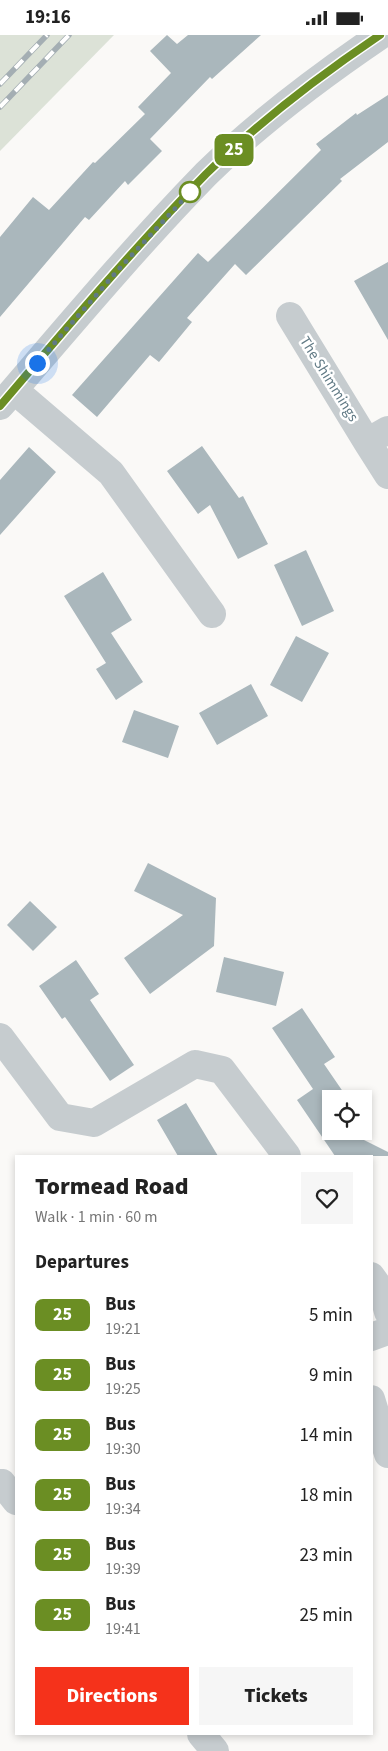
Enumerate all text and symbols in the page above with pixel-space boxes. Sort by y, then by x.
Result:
text: 19:16 [25,4,71,31]
line badge: 25 [212,134,256,166]
text: 25 [224,137,244,162]
unlabelled marker [179,181,201,203]
street label: The Shimmings [294,332,364,426]
your location [25,351,50,376]
map controls [322,1090,372,1140]
button: locate [322,1090,372,1140]
text: Tormead Road [35,1169,189,1204]
button: heart [301,1172,353,1224]
text: Walk · 1 min · 60 m [35,1206,158,1228]
text: Departures [35,1249,129,1276]
text: Bus [105,1291,136,1318]
text: 25 [53,1302,72,1327]
text: 5 min [309,1302,353,1329]
text: 19:21 [105,1318,141,1340]
text: Bus [105,1351,136,1378]
text: 25 [53,1362,72,1387]
text: 9 min [309,1362,353,1389]
text: 19:25 [105,1378,141,1400]
text: Bus [105,1411,136,1438]
text: 25 [53,1422,72,1447]
text: 14 min [299,1422,353,1449]
text: 19:30 [105,1438,141,1460]
text: Bus [105,1471,136,1498]
text: 25 [53,1482,72,1507]
text: 18 min [299,1482,353,1509]
text: 19:34 [105,1498,141,1520]
text: Bus [105,1531,136,1558]
text: 25 [53,1542,72,1567]
text: 23 min [299,1542,353,1569]
text: 19:39 [105,1558,141,1580]
text: Bus [105,1591,136,1618]
text: 25 [53,1602,72,1627]
text: 25 min [299,1602,353,1629]
text: 19:41 [105,1618,141,1640]
button: Directions [35,1667,189,1725]
button: Tickets [199,1667,353,1725]

